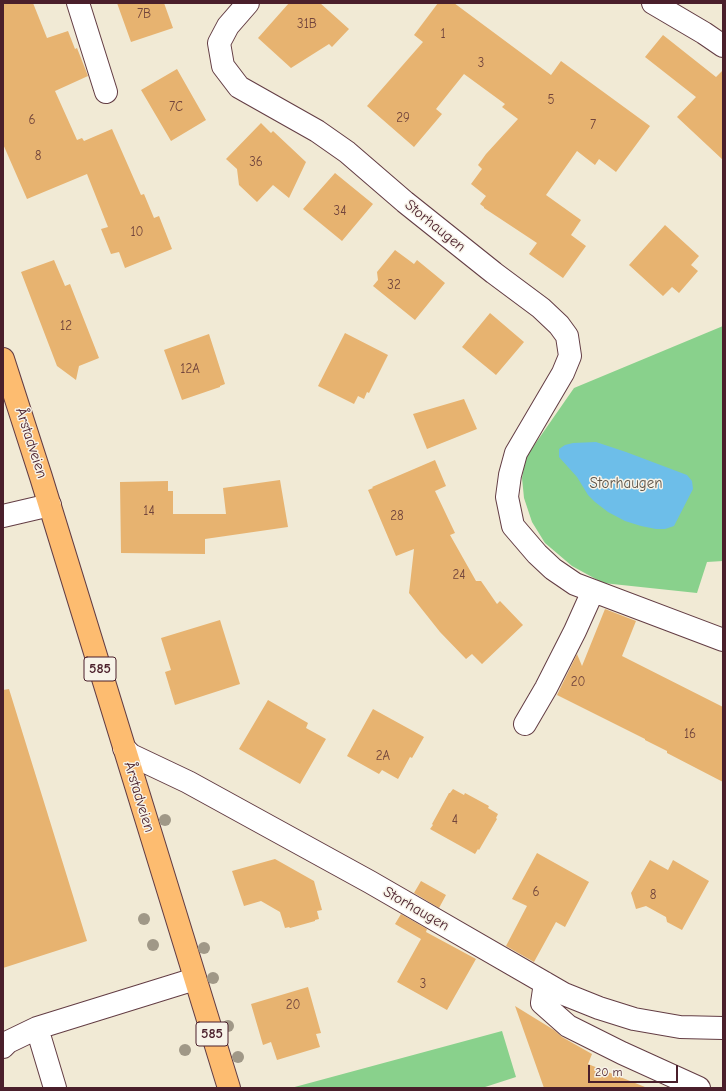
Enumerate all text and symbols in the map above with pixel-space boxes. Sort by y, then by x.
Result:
house number: 7B [137,6,151,22]
house number: 31B [297,16,317,32]
house number: 1 [440,26,446,42]
house number: 3 [478,55,484,71]
house number: 5 [547,92,555,108]
house number: 7C [169,99,183,115]
house number: 29 [396,110,410,126]
house number: 6 [28,112,36,128]
house number: 7 [590,117,596,133]
house number: 8 [35,148,41,164]
house number: 36 [249,154,263,170]
street label: Storhaugen [401,196,469,256]
house number: 34 [334,203,346,219]
house number: 10 [130,224,144,240]
house number: 32 [387,277,401,293]
house number: 12 [60,318,72,334]
house number: 12A [180,361,200,377]
street label: Årstadveien [11,405,51,481]
park label: Storhaugen [589,475,663,493]
house number: 14 [143,503,155,519]
house number: 28 [390,508,404,524]
house number: 24 [452,567,466,583]
road number: 585 [84,657,116,681]
house number: 20 [571,674,585,690]
house number: 16 [684,726,696,742]
house number: 2A [376,748,390,764]
street label: Årstadveien [120,759,158,835]
house number: 4 [452,812,458,828]
street label: Storhaugen [380,883,452,935]
house number: 6 [532,884,540,900]
house number: 8 [650,887,656,903]
house number: 3 [420,976,426,992]
house number: 20 [286,997,300,1013]
road number: 585 [196,1022,228,1046]
scale bar [590,1057,680,1083]
text: 20 m [595,1065,623,1079]

